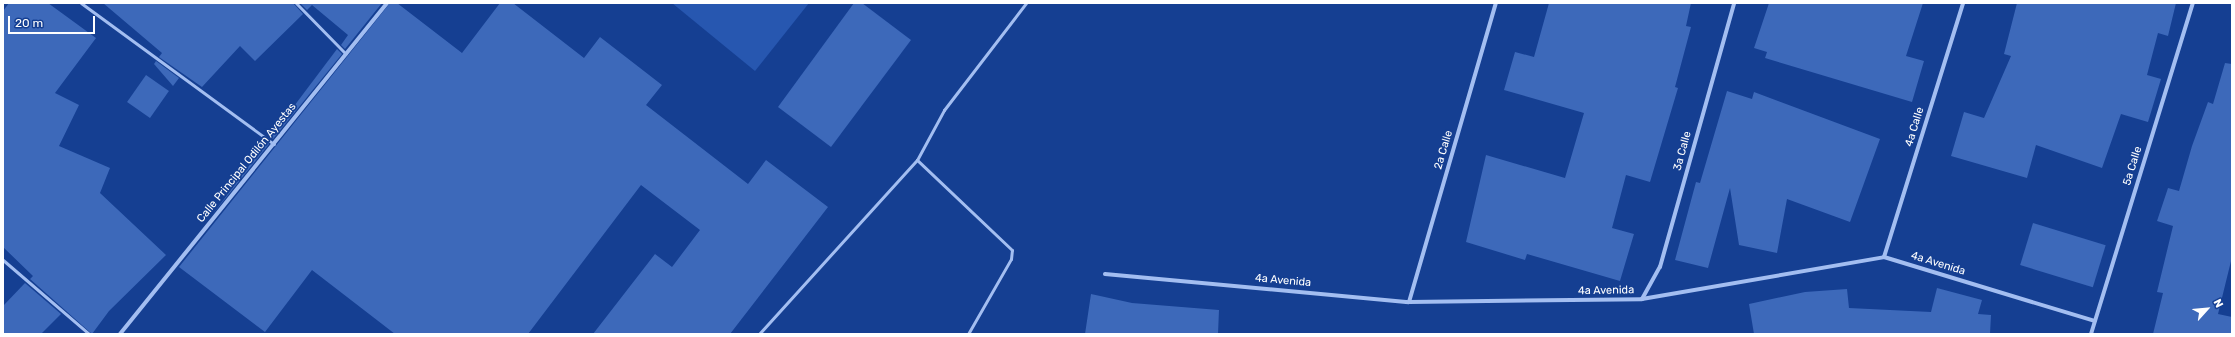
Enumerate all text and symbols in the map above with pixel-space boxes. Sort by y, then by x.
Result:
scale bar [10,8,97,34]
text: 20 m [15,16,43,30]
street label: Calle Principal Odilón Ayestas [195,100,299,226]
street label: 4a Calle [1903,106,1927,148]
street label: 2a Calle [1432,129,1456,171]
street label: 3a Calle [1671,130,1695,172]
street label: 5a Calle [2121,145,2145,187]
street label: 4a Avenida [1909,249,1967,279]
street label: 4a Avenida [1254,272,1312,290]
street label: 4a Avenida [1578,284,1634,298]
north arrow [2187,289,2227,329]
text: N [2211,297,2226,310]

